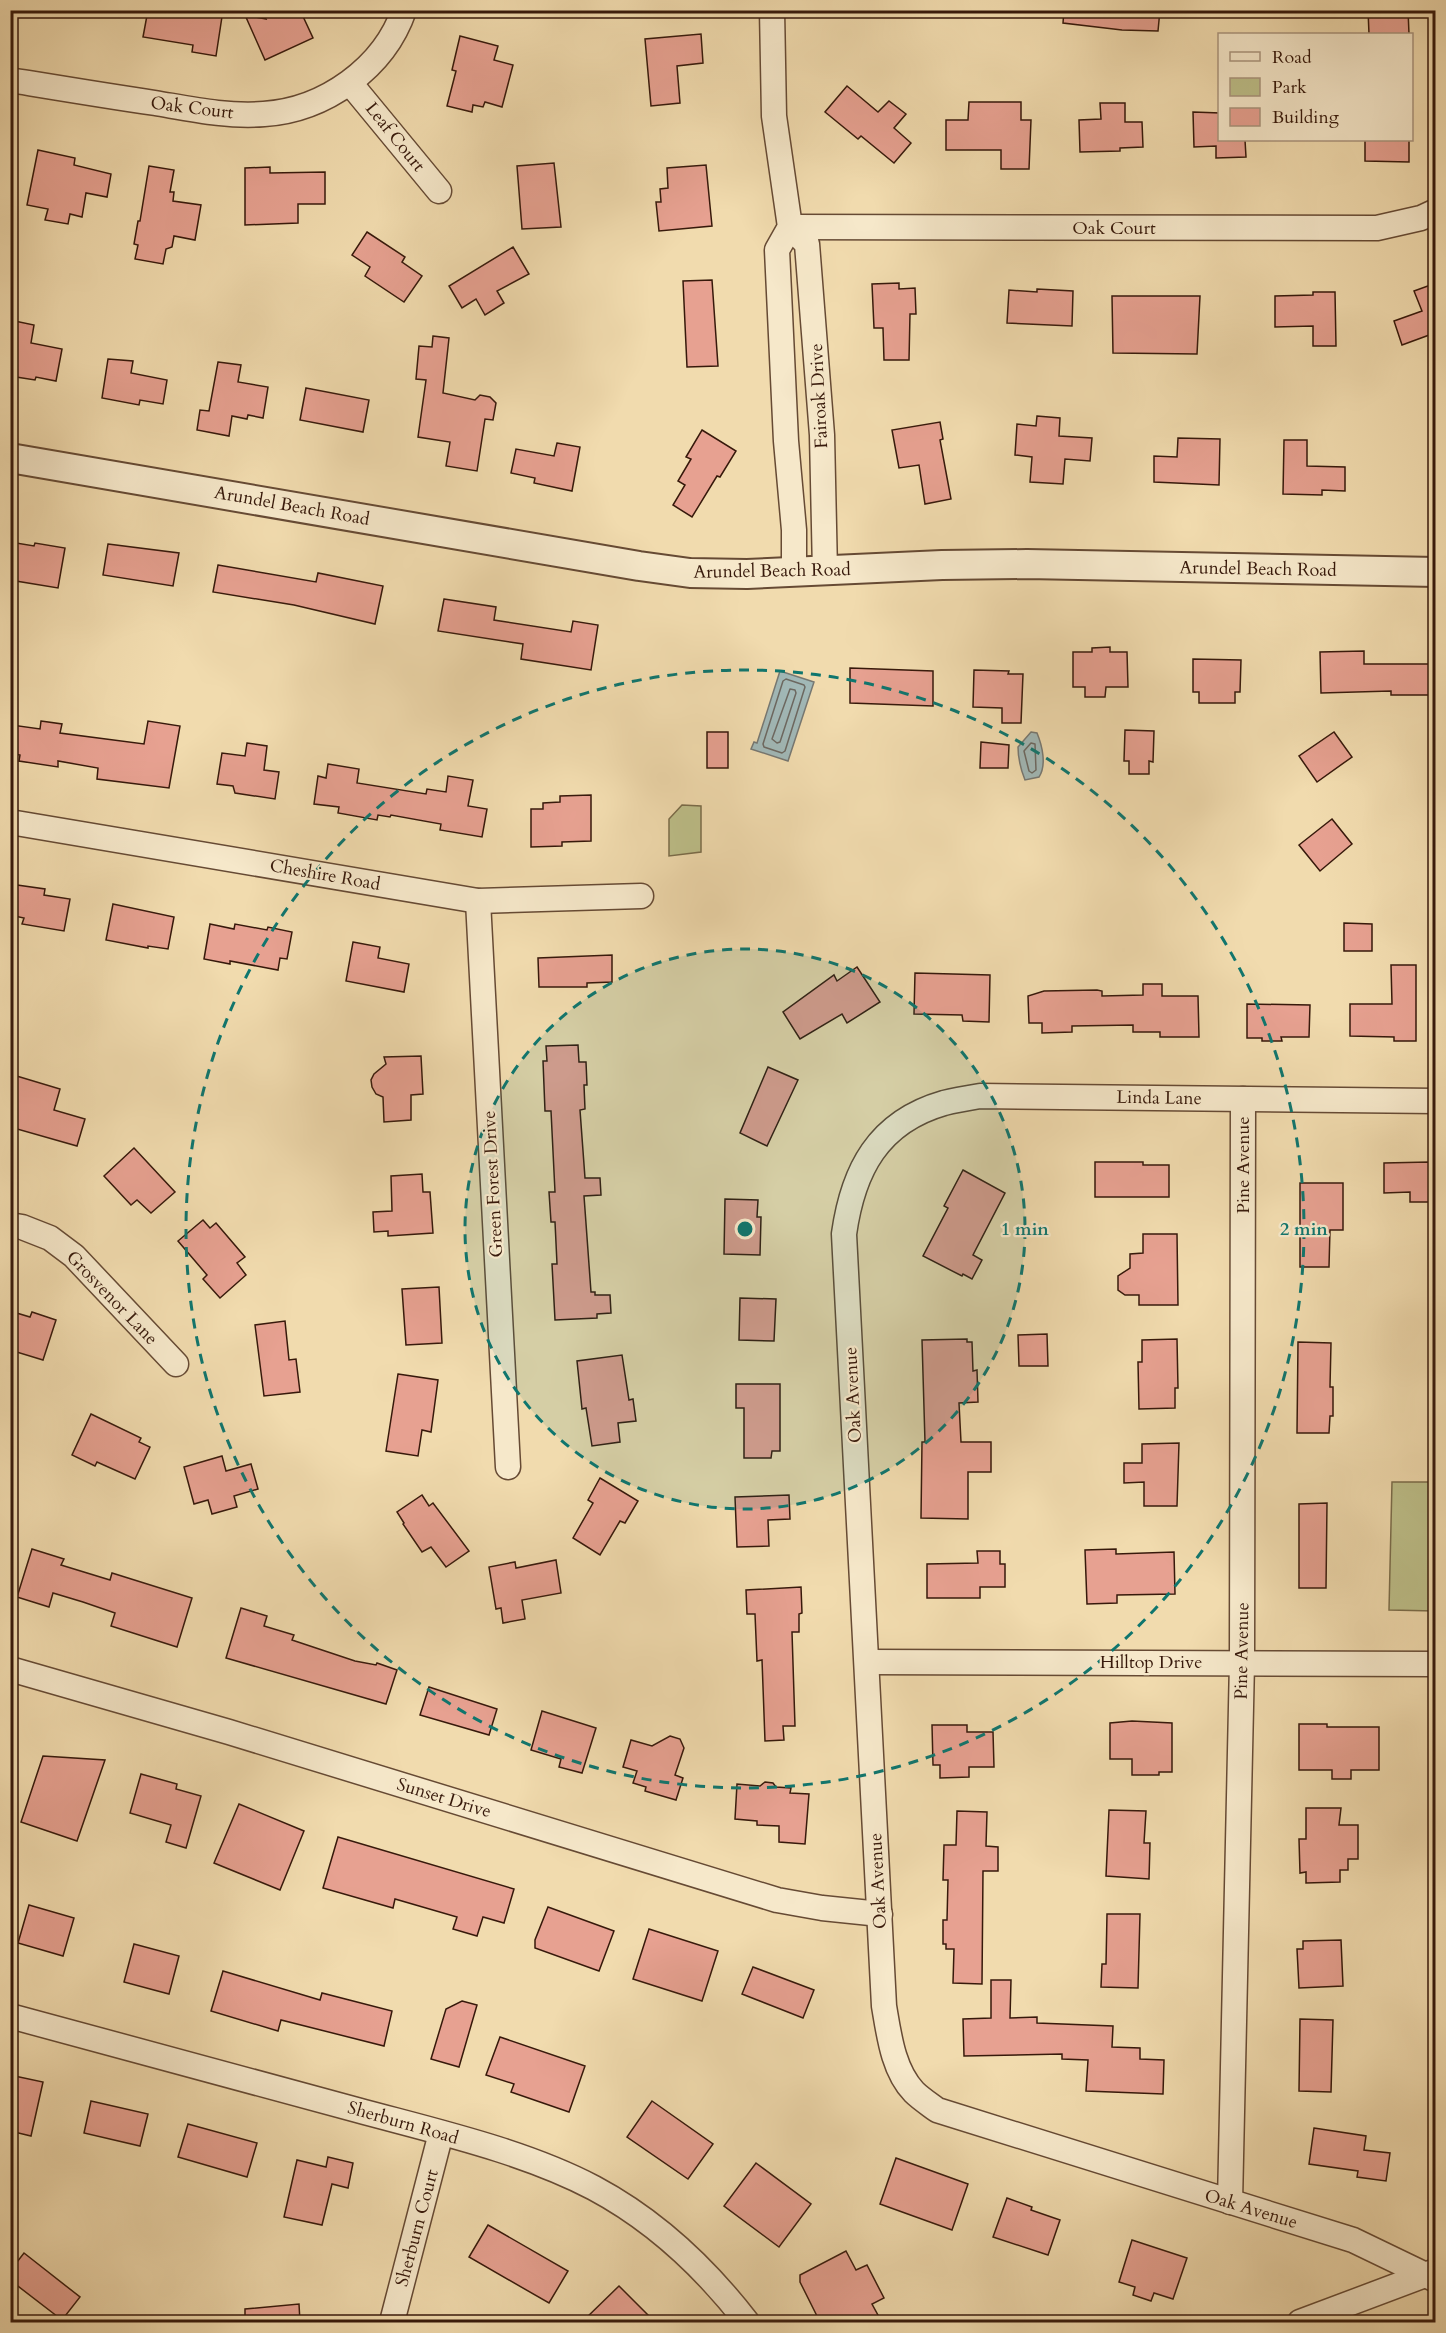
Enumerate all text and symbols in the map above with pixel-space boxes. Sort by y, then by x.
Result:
legend [1218,33,1413,141]
text: Road [1272,45,1312,70]
text: Park [1272,75,1307,100]
street label: Oak Court [149,91,235,126]
street label: Leaf Court [359,97,431,177]
text: Building [1272,105,1340,130]
street label: Oak Court [1072,216,1156,241]
street label: Fairoak Drive [804,343,834,449]
street label: Arundel Beach Road [212,480,372,532]
street label: Arundel Beach Road [1179,555,1337,583]
street label: Arundel Beach Road [693,557,851,585]
street label: Cheshire Road [268,853,383,897]
street label: Linda Lane [1116,1085,1202,1111]
street label: Green Forest Drive [477,1110,509,1258]
street label: Pine Avenue [1231,1116,1256,1214]
text: 1 min [1001,1217,1049,1242]
text: 2 min [1280,1217,1328,1242]
centre of rings [735,1219,755,1239]
street label: Grosvenor Lane [61,1245,163,1351]
street label: Oak Avenue [838,1346,868,1444]
street label: Pine Avenue [1229,1602,1255,1700]
street label: Hilltop Drive [1100,1650,1202,1675]
street label: Sunset Drive [394,1772,494,1824]
street label: Oak Avenue [863,1832,893,1930]
street label: Sherburn Road [345,2095,462,2151]
street label: Sherburn Court [389,2166,445,2289]
street label: Oak Avenue [1201,2183,1301,2235]

